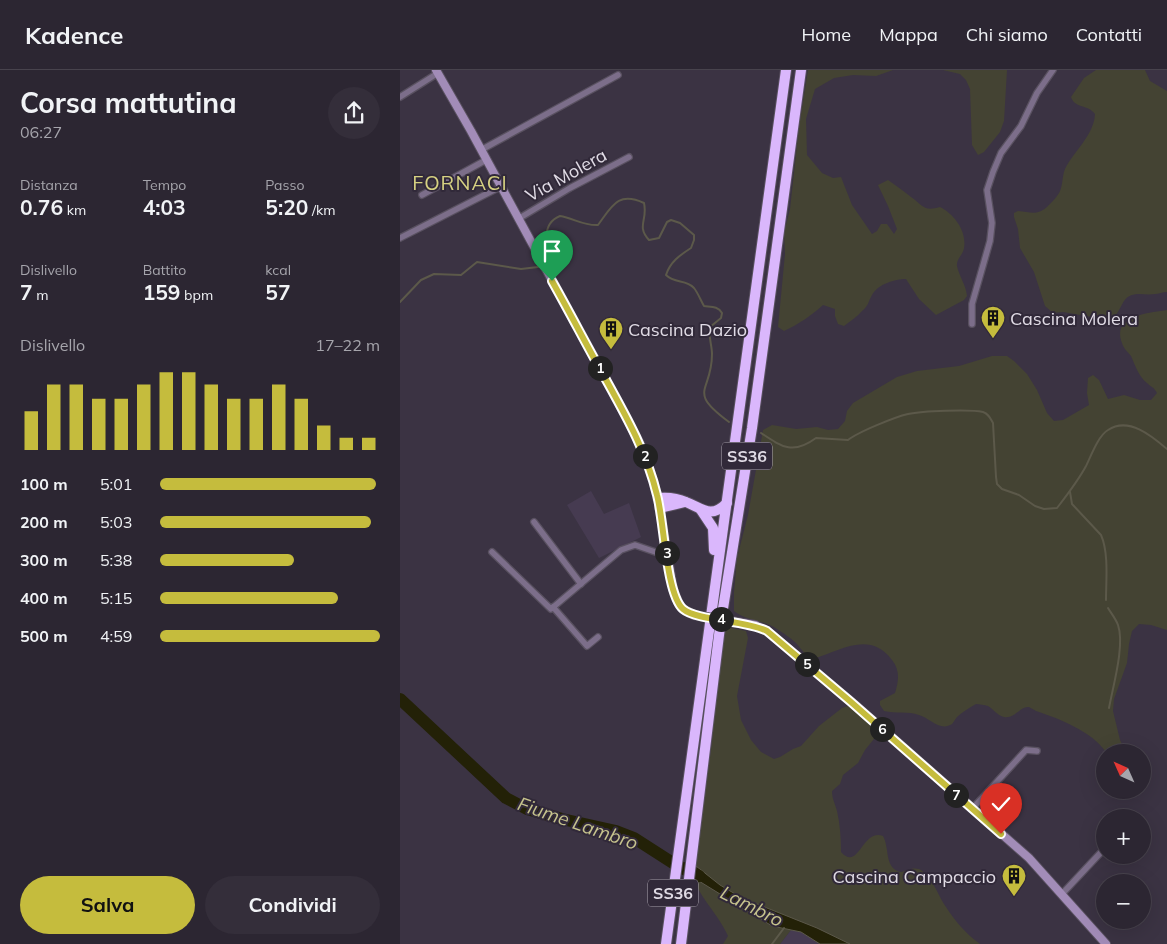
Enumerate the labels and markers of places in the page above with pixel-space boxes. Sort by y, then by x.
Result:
pin [531,230,573,281]
building icon: Cascina Molera [980,305,1006,339]
place label: Cascina Molera [1010,307,1138,330]
building icon: Cascina Dazio [598,316,624,350]
place label: Cascina Dazio [628,318,747,341]
pin: 1 [588,356,612,380]
pin: 2 [632,444,658,468]
pin: 3 [654,540,680,566]
pin: 4 [708,606,734,632]
pin: 5 [794,652,820,676]
pin: 6 [870,716,894,742]
pin: 7 [944,782,968,808]
pin [980,783,1022,834]
building icon: Cascina Campaccio [1001,863,1027,897]
place label: Cascina Campaccio [833,865,996,888]

